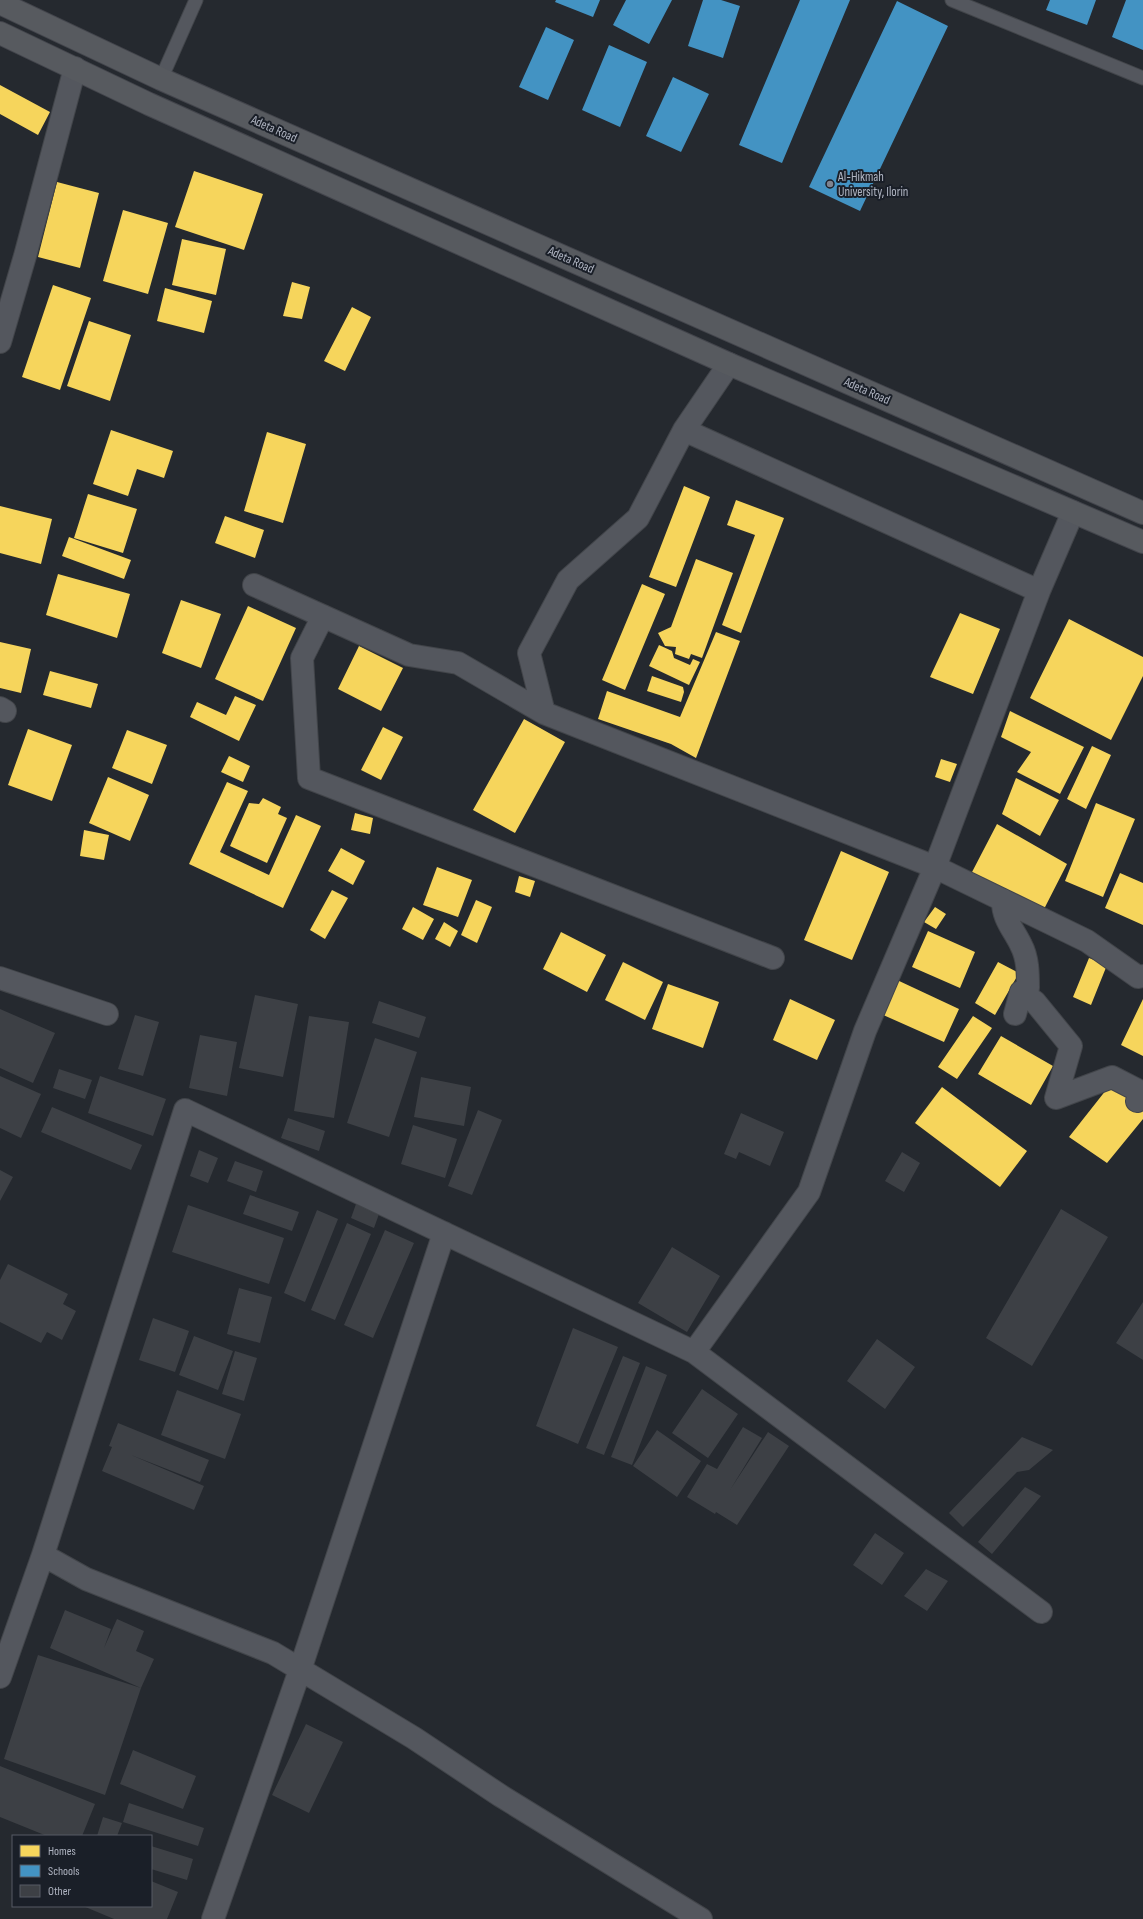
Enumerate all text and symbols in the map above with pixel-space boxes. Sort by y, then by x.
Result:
street label: Adeta Road [248,111,299,146]
place label: Al-Hikmah University, Ilorin [837,169,908,200]
marker: Al-Hikmah University, Ilorin [825,179,835,189]
street label: Adeta Road [545,242,596,277]
street label: Adeta Road [841,373,892,408]
legend [12,1835,152,1907]
text: Homes [48,1844,76,1859]
text: Schools [48,1864,80,1879]
text: Other [48,1884,72,1899]

